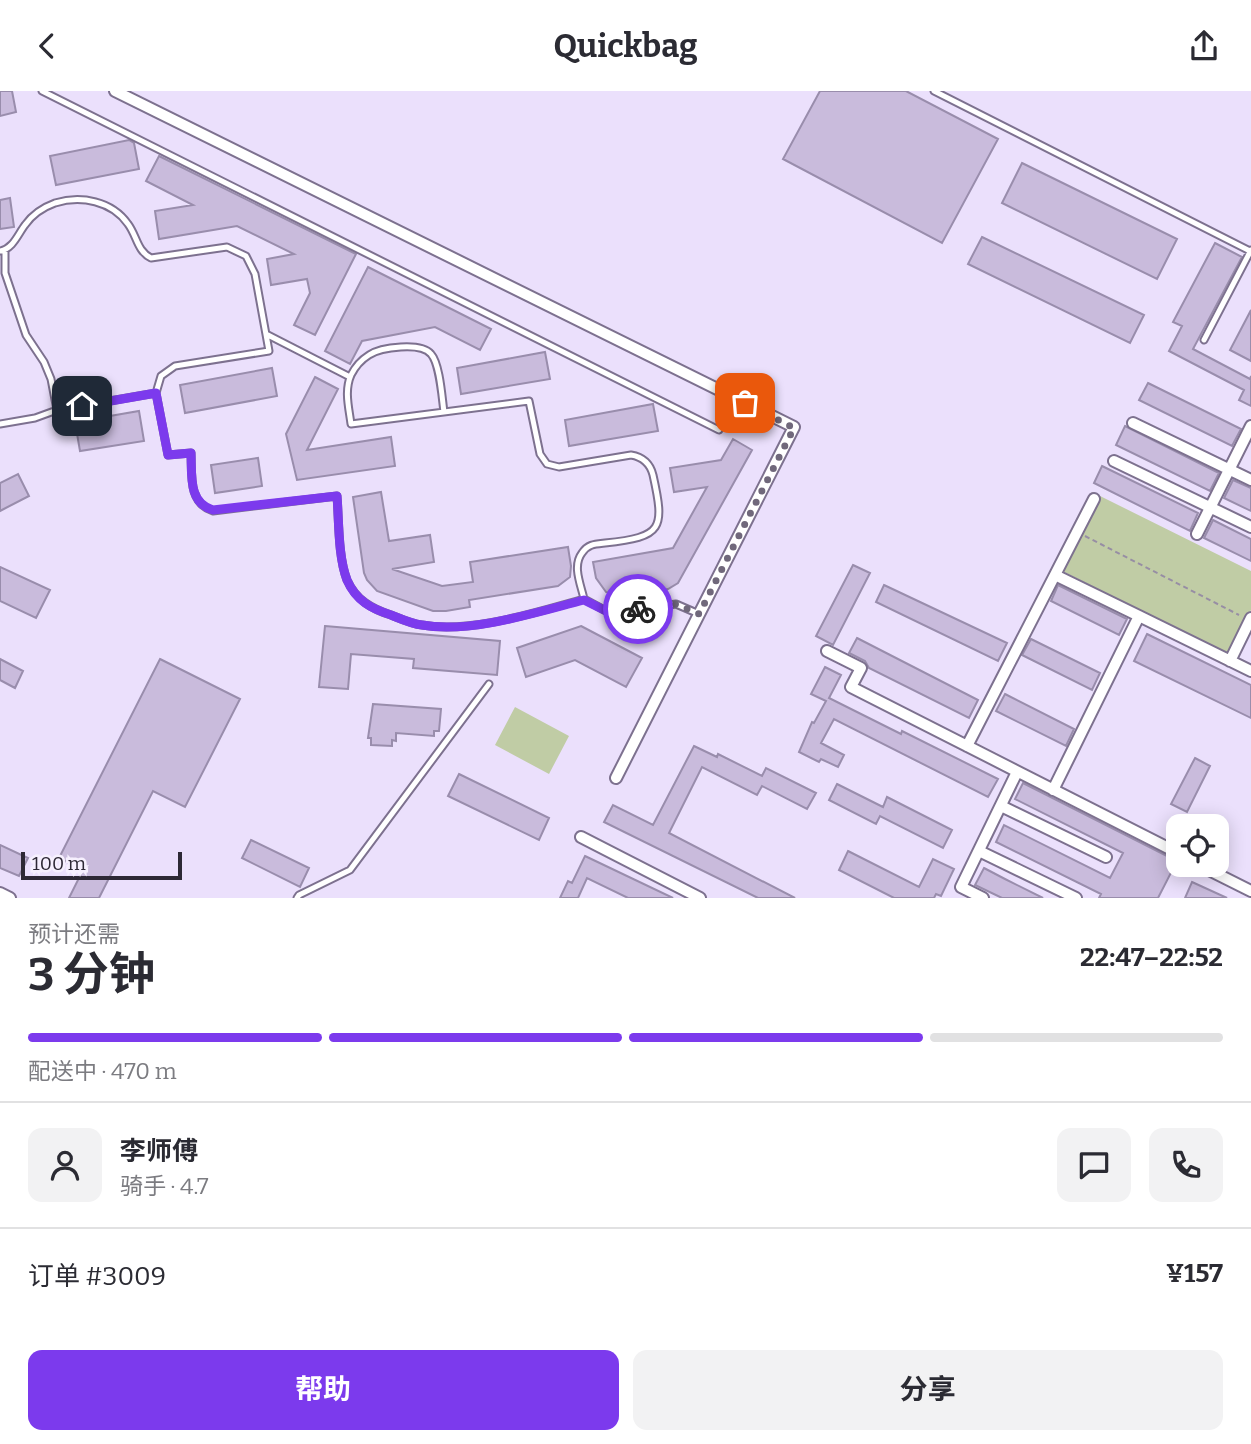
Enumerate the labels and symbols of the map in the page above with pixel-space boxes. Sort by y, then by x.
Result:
pin [715,373,775,433]
pin [52,376,112,436]
courier [603,574,673,644]
scale bar [21,849,182,881]

